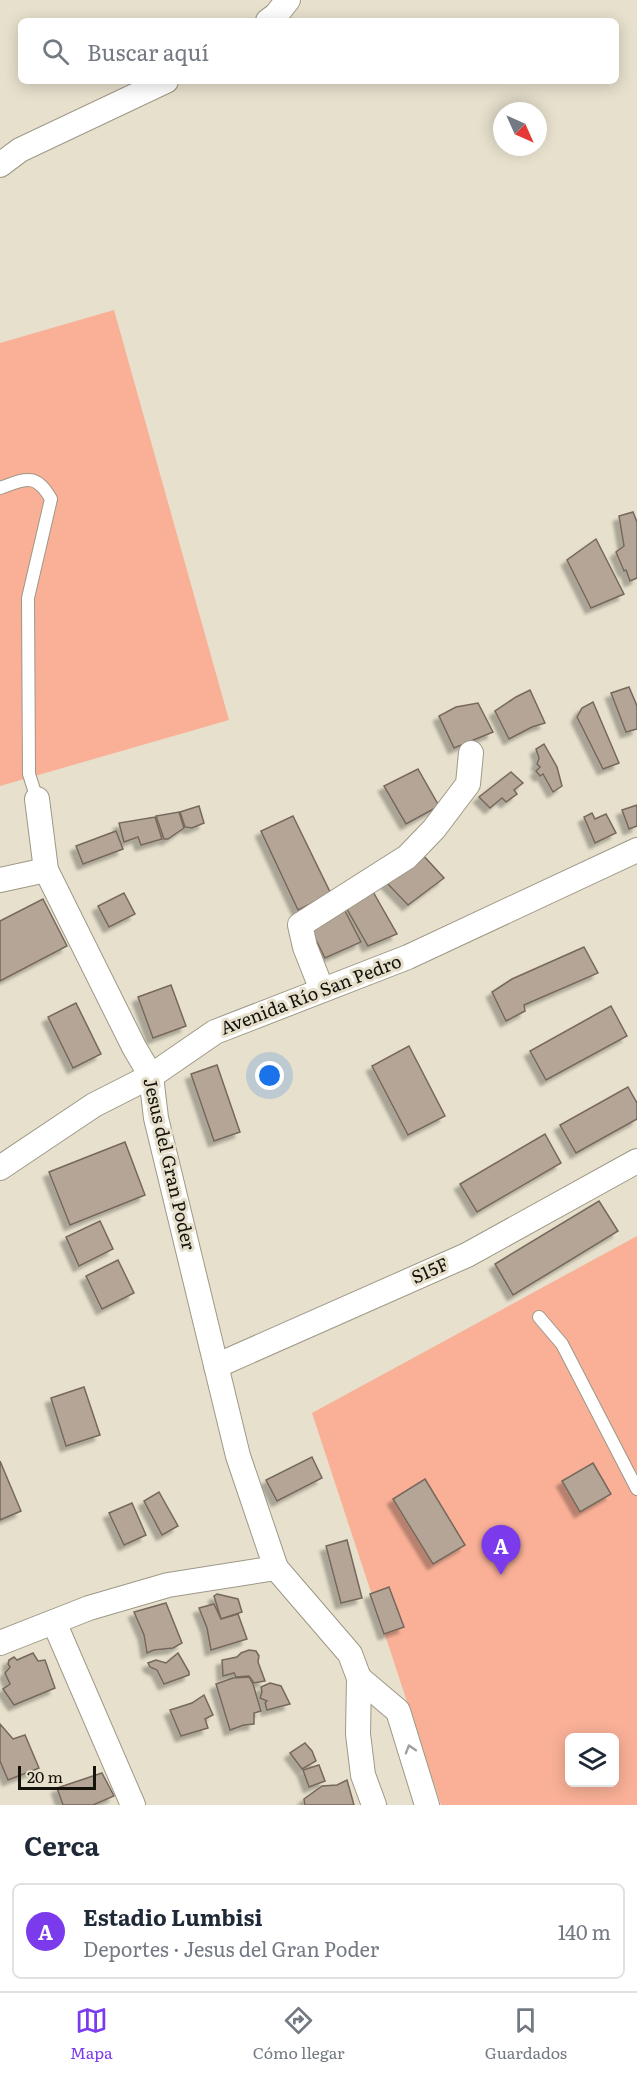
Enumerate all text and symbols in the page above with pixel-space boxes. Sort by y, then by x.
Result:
search box [18,18,619,84]
icon: search [39,35,72,68]
text: Buscar aquí [87,35,209,68]
north arrow [493,102,547,156]
street label: Avenida Río San Pedro [216,947,405,1041]
your location [255,1061,284,1090]
street label: Jesus del Gran Poder [138,1075,204,1253]
street label: S15F [406,1250,452,1290]
pin: A [482,1526,520,1575]
map controls [565,1733,619,1787]
button: layers [565,1733,619,1787]
one-way arrow [405,1744,417,1755]
scale bar [18,1763,96,1790]
text: 20 m [27,1764,63,1788]
text: Cerca [24,1825,100,1864]
text: Estadio Lumbisi [83,1900,263,1933]
text: A [38,1916,53,1946]
text: 140 m [558,1916,611,1946]
text: Deportes · Jesus del Gran Poder [83,1933,379,1963]
tab: Mapa [70,2004,113,2064]
tab: Cómo llegar [253,2004,345,2064]
tab: Guardados [485,2004,567,2064]

